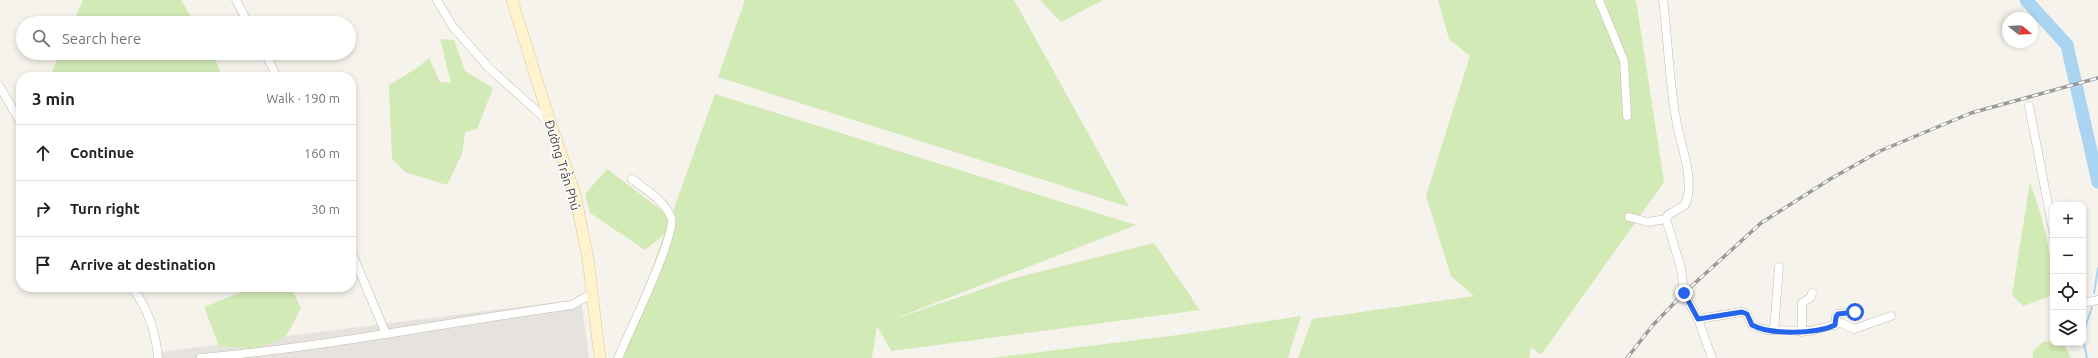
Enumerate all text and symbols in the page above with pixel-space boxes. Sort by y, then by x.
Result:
north arrow [2002,12,2038,48]
search box [16,16,356,60]
icon: search [30,27,52,49]
text: Search here [62,30,141,47]
text: 3 min [32,89,75,108]
text: Walk · 190 m [266,91,340,105]
street label: Đường Trần Phú [543,117,586,212]
icon: ahead [32,142,54,164]
text: Continue [70,144,134,161]
text: 160 m [304,146,340,160]
icon: right [32,198,54,220]
text: Turn right [70,200,140,217]
text: 30 m [311,202,340,216]
map controls [2050,202,2086,346]
button: + [2050,202,2086,238]
button: − [2050,238,2086,274]
icon: arrive [32,254,54,276]
text: Arrive at destination [70,256,216,273]
button: locate [2050,274,2086,310]
route end [1675,284,1693,302]
route start [1846,303,1864,321]
button: layers [2050,310,2086,346]

